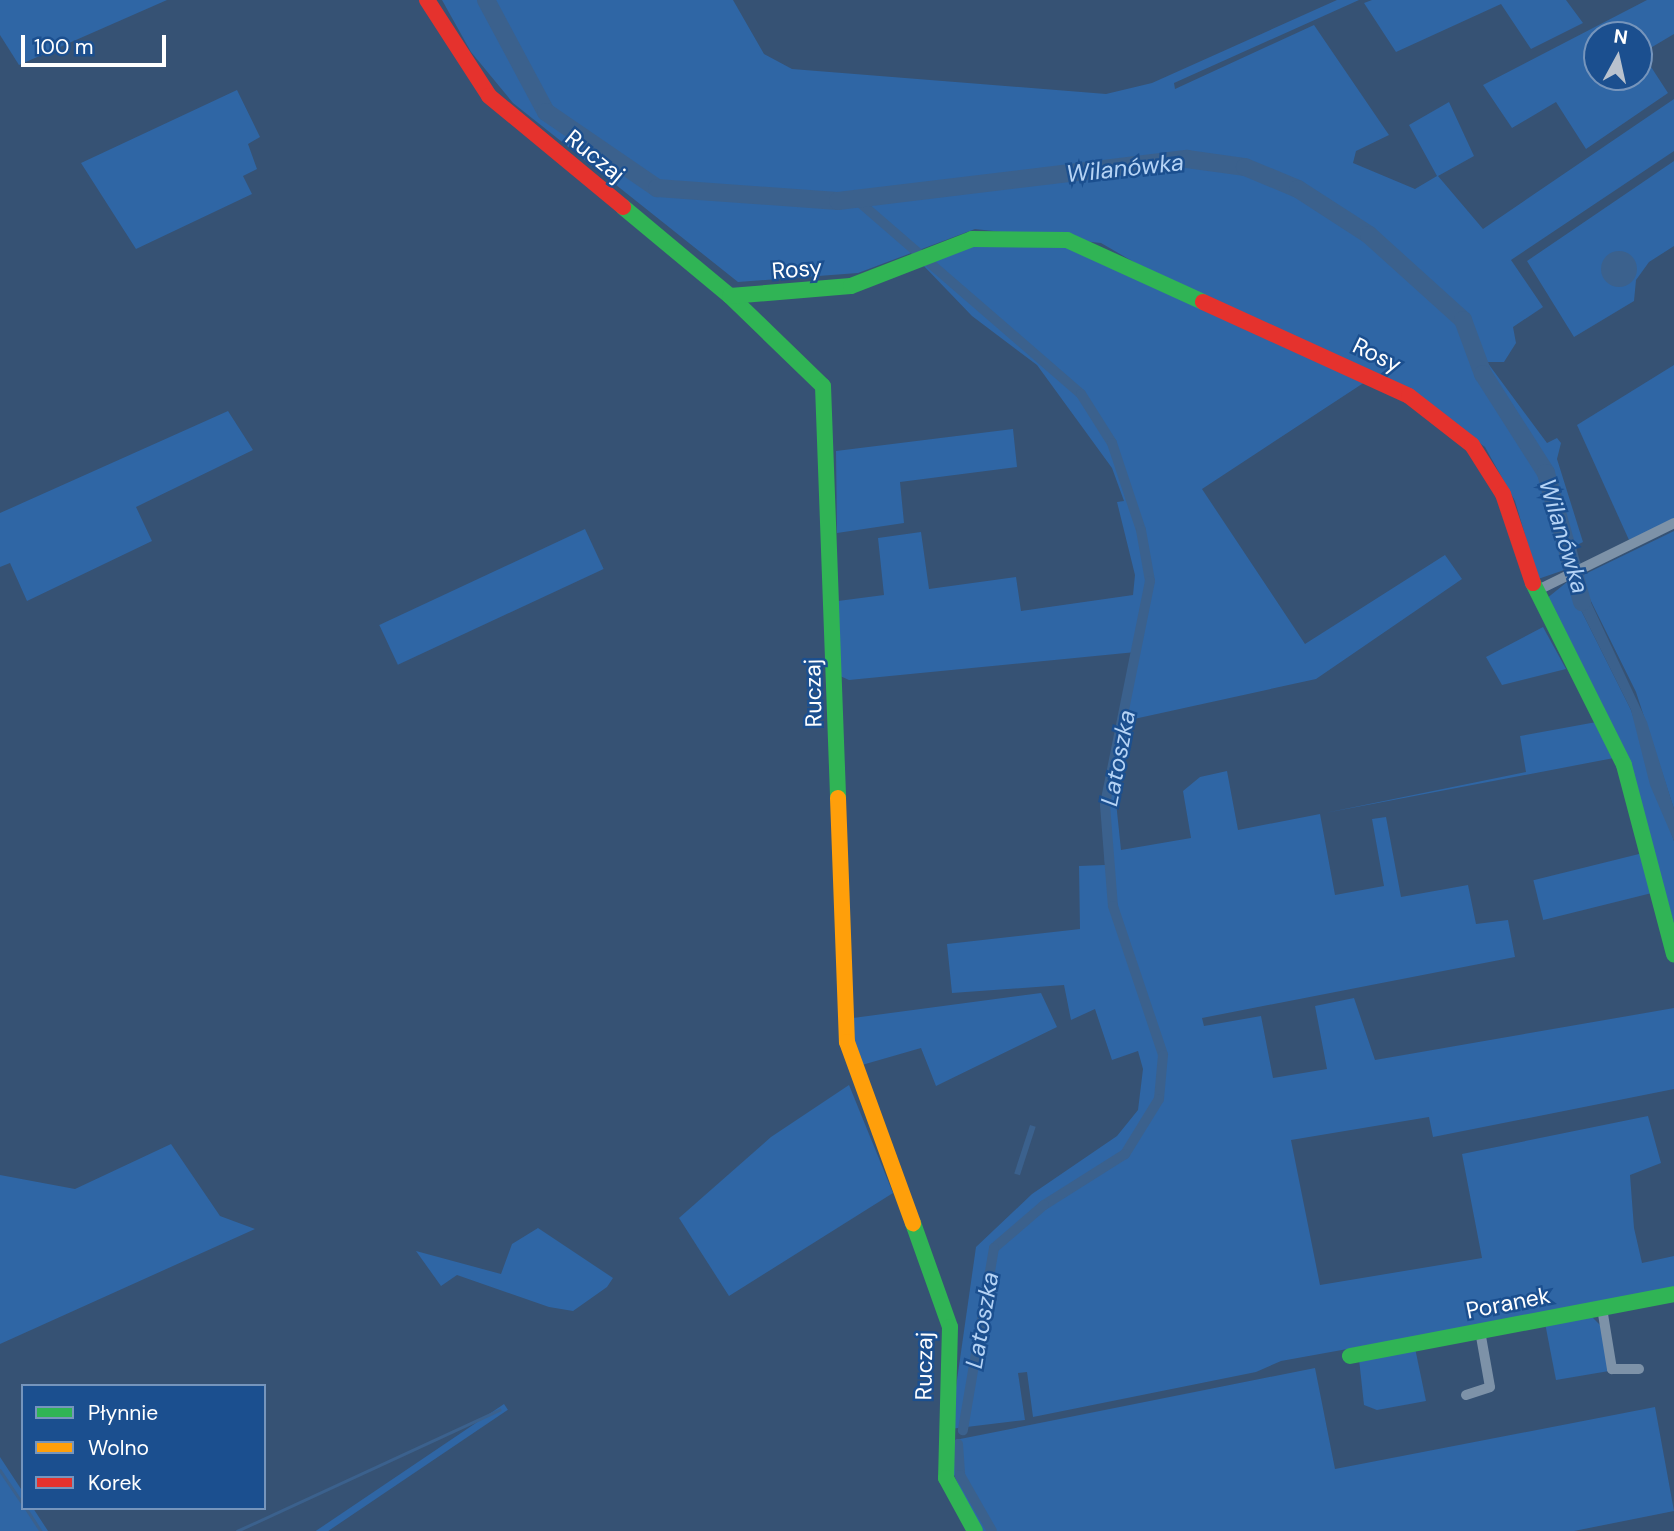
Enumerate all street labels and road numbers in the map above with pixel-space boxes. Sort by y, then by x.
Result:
street label: Ruczaj [560,124,630,188]
street label: Rosy [771,253,823,285]
street label: Rosy [1348,332,1406,378]
street label: Ruczaj [799,658,827,728]
street label: Poranek [1464,1281,1552,1325]
street label: Ruczaj [910,1331,938,1401]

